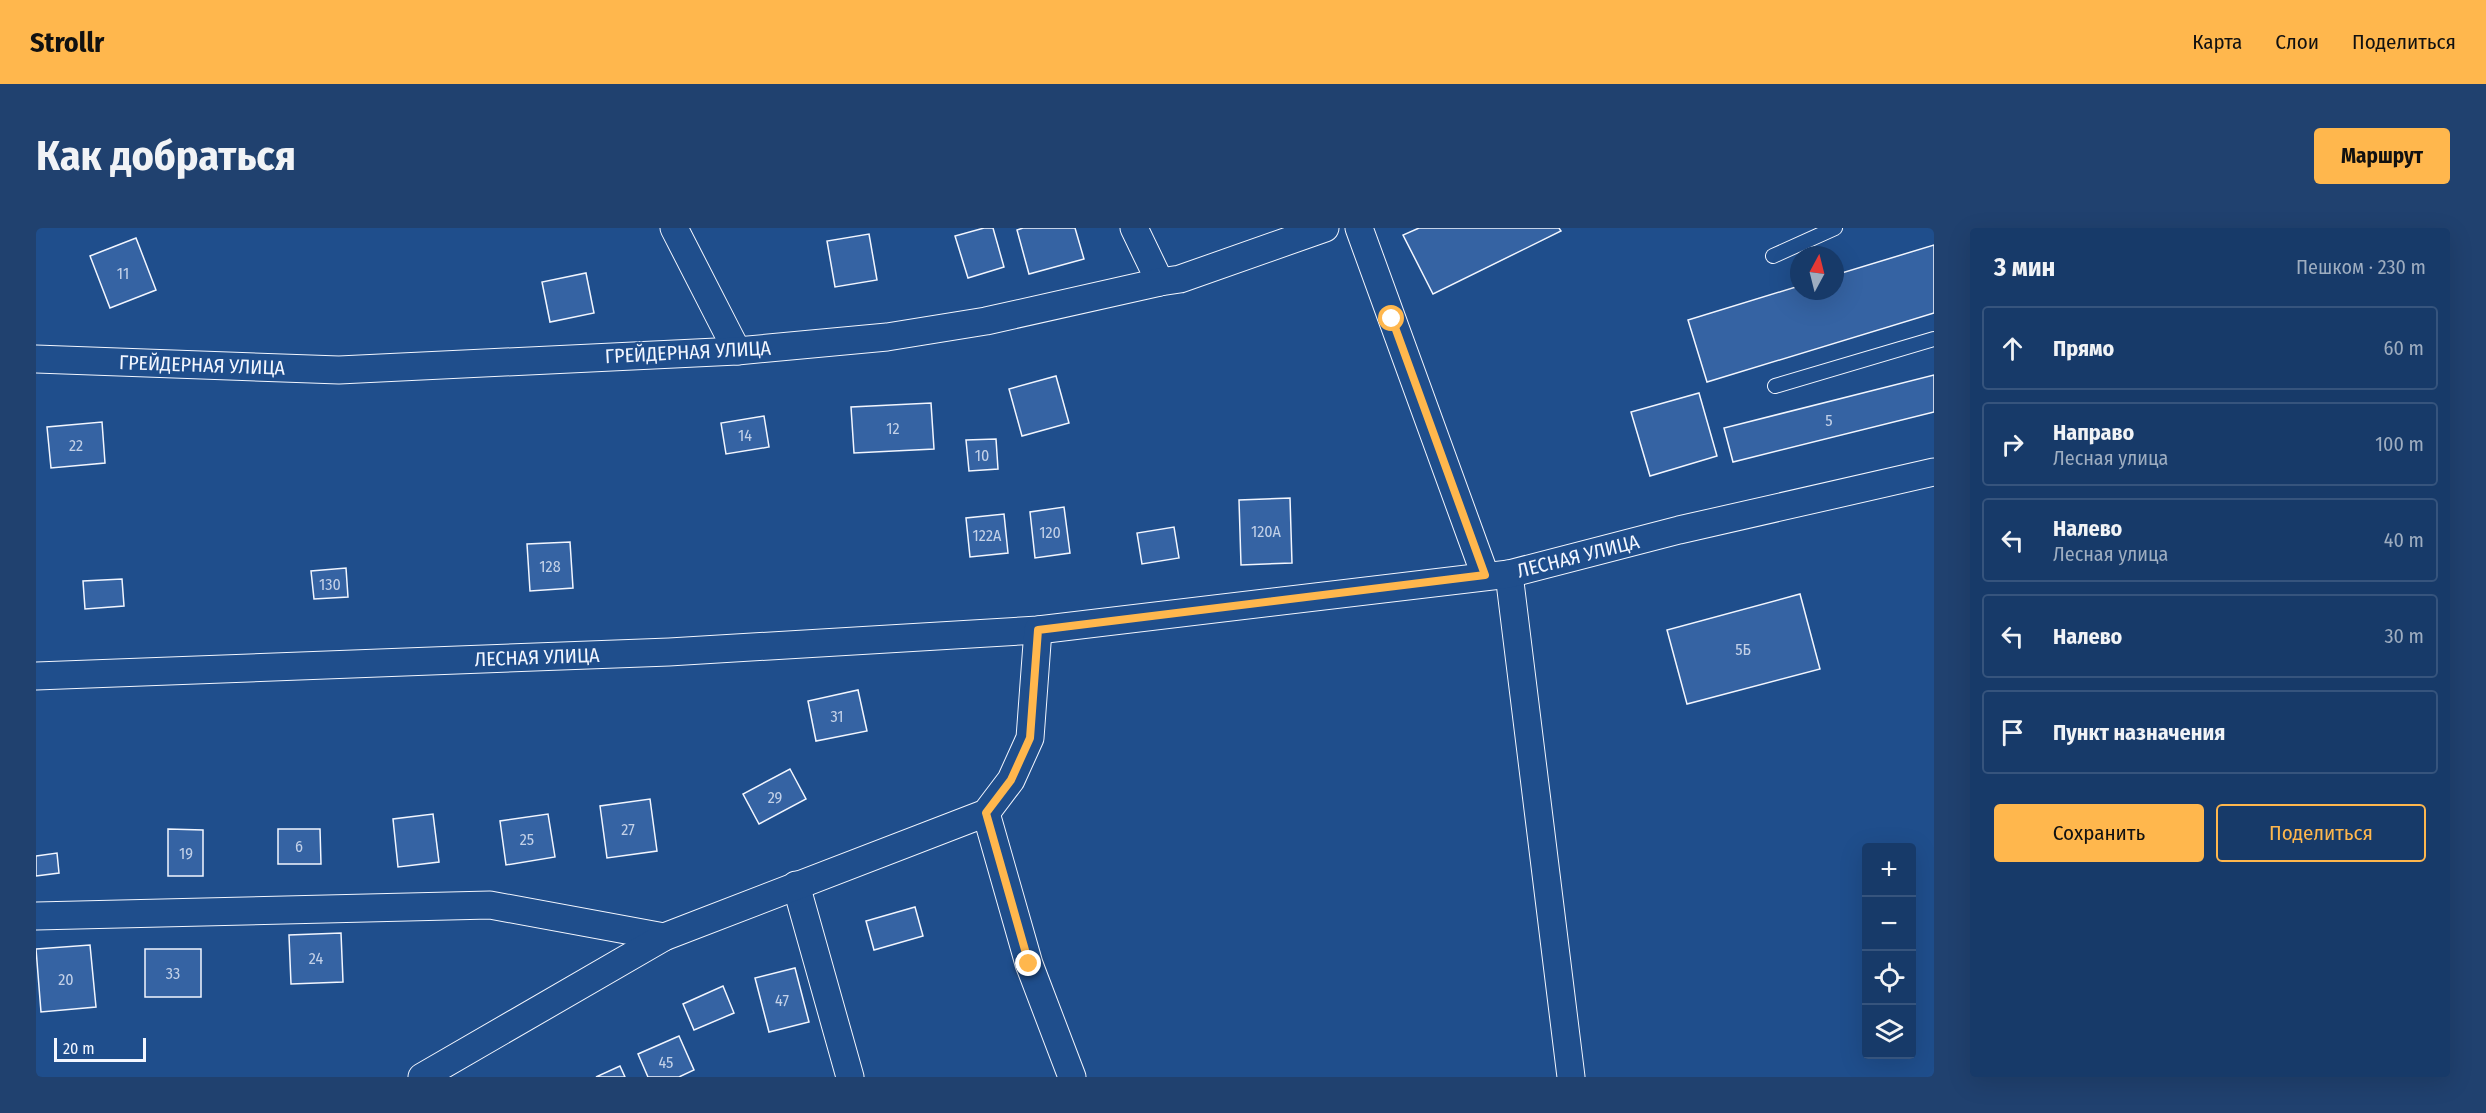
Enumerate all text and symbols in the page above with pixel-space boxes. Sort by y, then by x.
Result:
text: Strollr [30,26,104,59]
text: Карта [2192,29,2242,55]
text: Слои [2275,29,2319,55]
text: Поделиться [2352,29,2456,55]
button: Маршрут [2314,128,2450,184]
text: Как добраться [36,131,296,181]
north arrow [1790,246,1844,300]
text: 3 мин [1994,252,2055,283]
text: Пешком · 230 m [2296,255,2426,279]
house number: 11 [117,264,129,283]
route start [1378,305,1404,331]
icon: ahead [1996,332,2029,365]
text: Прямо [2053,335,2114,362]
street label: ГРЕЙДЕРНАЯ УЛИЦА [604,336,772,368]
text: 60 m [2384,336,2424,360]
street label: ГРЕЙДЕРНАЯ УЛИЦА [119,350,286,380]
house number: 5 [1825,411,1833,430]
house number: 12 [886,419,900,438]
text: Направо [2053,419,2134,446]
house number: 14 [738,426,752,445]
icon: right [1996,428,2029,461]
text: 100 m [2375,432,2424,456]
house number: 22 [69,436,83,455]
house number: 10 [975,446,989,465]
text: Лесная улица [2053,446,2168,470]
text: Налево [2053,515,2122,542]
house number: 120А [1251,522,1282,541]
house number: 120 [1039,523,1061,542]
icon: left [1996,524,2029,557]
house number: 122А [973,526,1002,545]
text: 40 m [2384,528,2424,552]
street label: ЛЕСНАЯ УЛИЦА [1514,529,1642,583]
text: Лесная улица [2053,542,2168,566]
house number: 128 [539,557,561,576]
house number: 130 [319,575,341,594]
icon: left [1996,620,2029,653]
text: Налево [2053,623,2122,650]
text: 30 m [2384,624,2424,648]
house number: 5Б [1735,640,1751,659]
street label: ЛЕСНАЯ УЛИЦА [474,643,600,671]
house number: 31 [830,707,844,726]
icon: arrive [1996,716,2029,749]
text: Пункт назначения [2053,719,2225,746]
house number: 29 [768,788,783,807]
button: Сохранить [1994,804,2204,862]
button: Поделиться [2216,804,2426,862]
house number: 27 [621,820,635,839]
house number: 25 [520,830,534,849]
house number: 6 [295,837,303,856]
map controls [1862,843,1916,1059]
button: + [1862,843,1916,897]
house number: 19 [179,844,193,863]
button: − [1862,897,1916,951]
house number: 24 [309,949,323,968]
route end [1015,950,1041,976]
button: locate [1862,951,1916,1005]
house number: 33 [166,964,180,983]
house number: 20 [58,970,74,989]
house number: 47 [775,991,789,1010]
button: layers [1862,1005,1916,1059]
scale bar [54,1035,146,1062]
text: 20 m [63,1039,94,1058]
house number: 45 [659,1053,673,1072]

